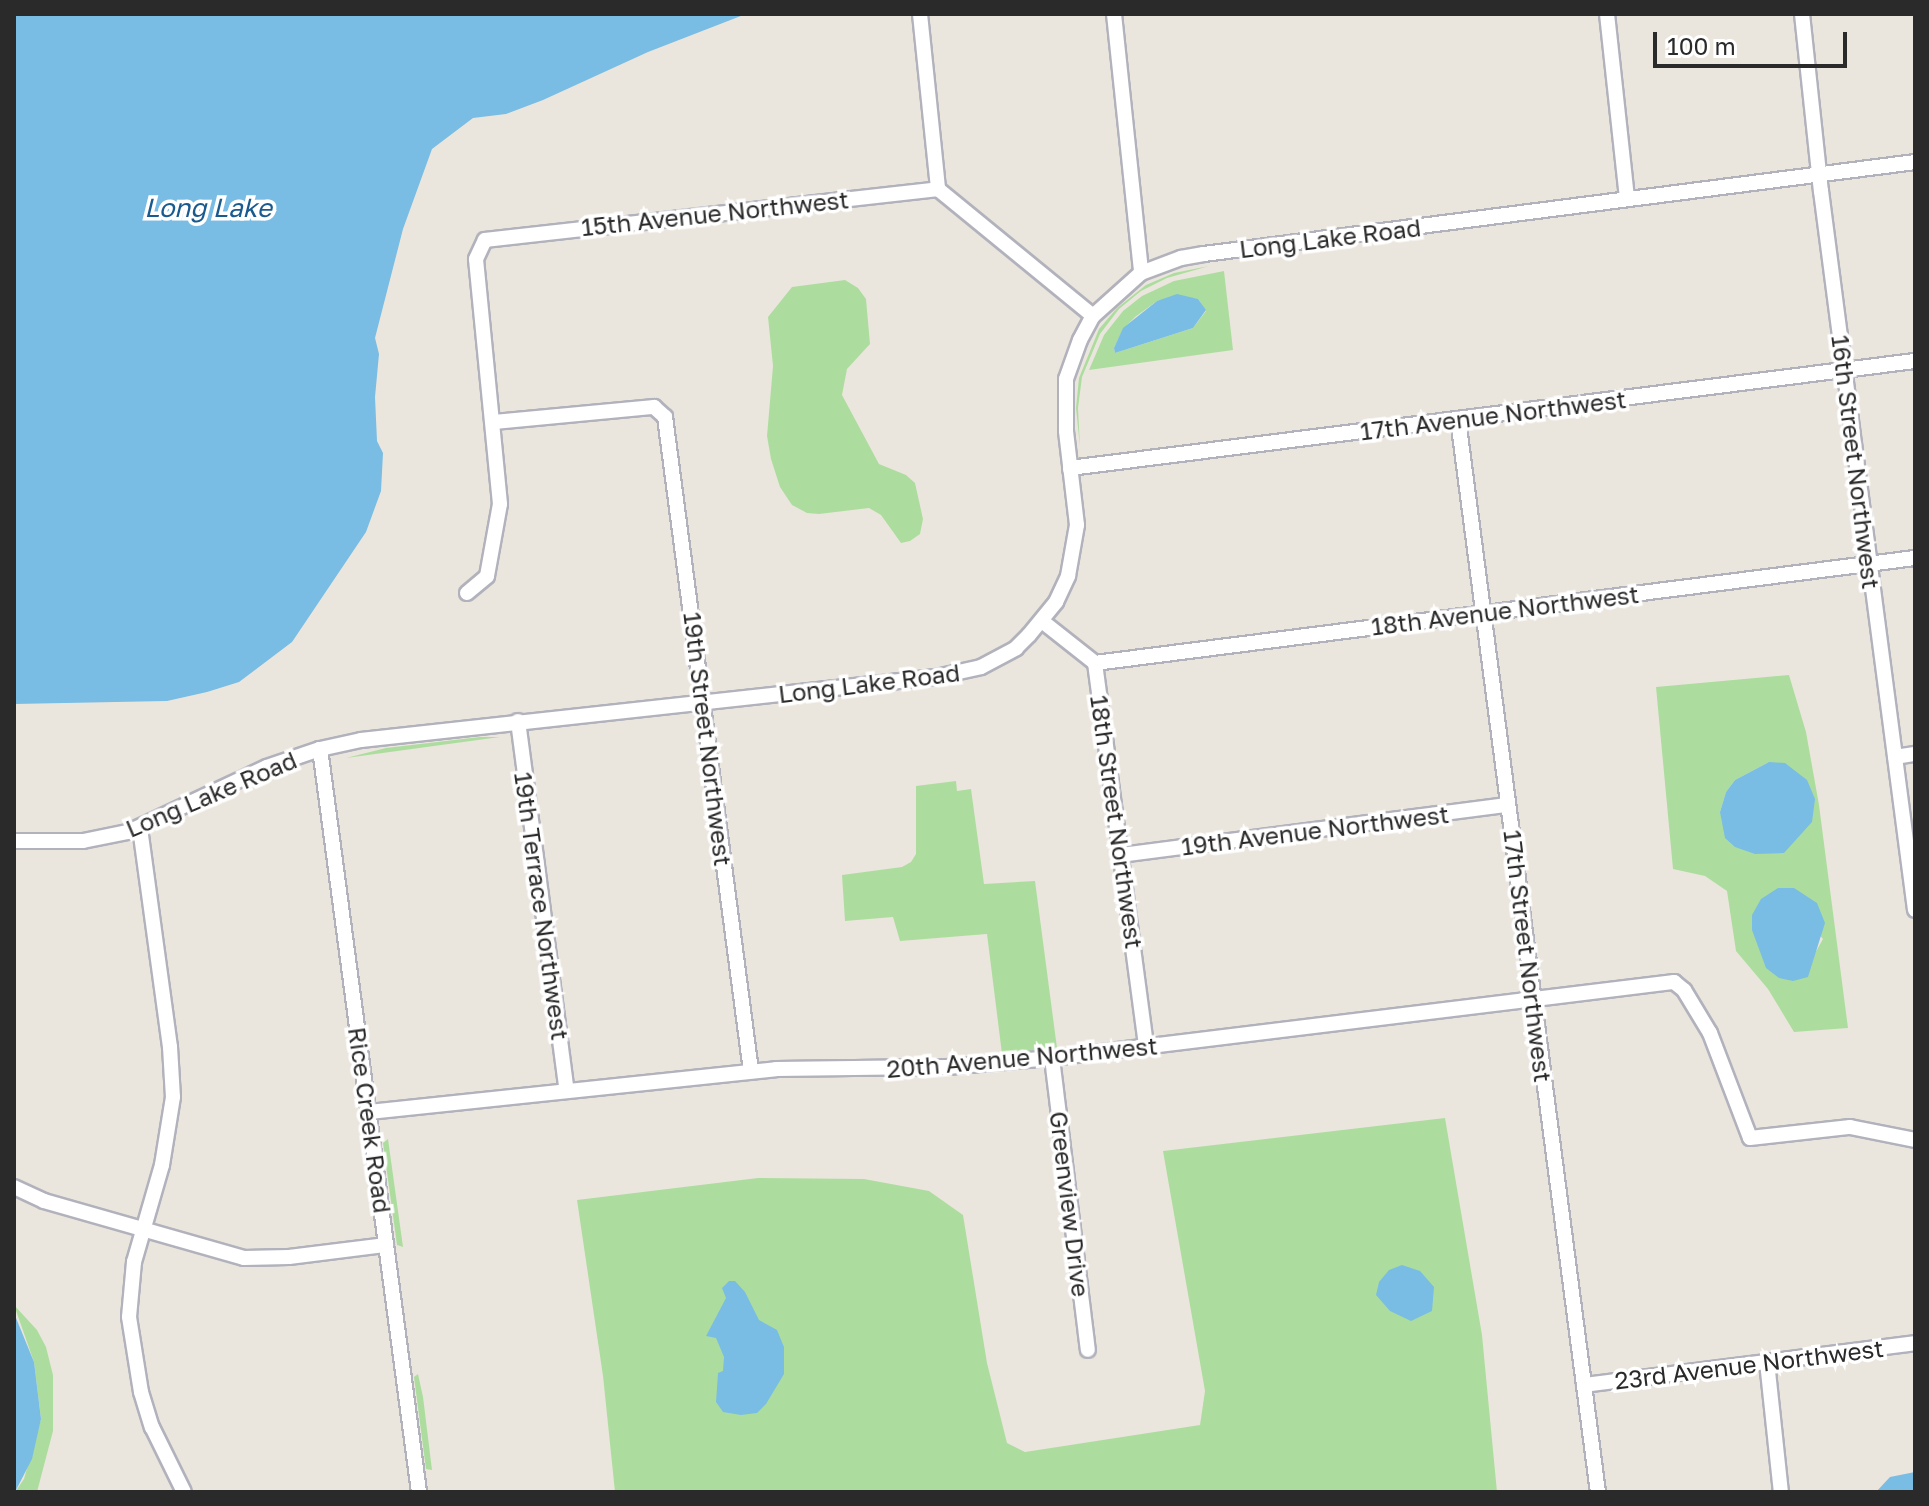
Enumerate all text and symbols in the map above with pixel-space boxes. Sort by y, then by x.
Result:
scale bar [1657,16,1851,66]
text: 100 m [1667,31,1736,60]
street label: 15th Avenue Northwest [580,185,850,241]
water label: Long Lake [144,192,272,224]
street label: Long Lake Road [1238,213,1422,263]
street label: 16th Street Northwest [1826,333,1886,591]
street label: 17th Avenue Northwest [1359,384,1627,446]
street label: 18th Avenue Northwest [1370,579,1640,641]
street label: 19th Street Northwest [678,610,738,868]
street label: Long Lake Road [777,658,961,708]
street label: 18th Street Northwest [1085,693,1149,951]
street label: Long Lake Road [121,745,301,843]
street label: 19th Terrace Northwest [509,770,575,1042]
street label: 19th Avenue Northwest [1180,799,1450,861]
street label: 17th Street Northwest [1498,828,1558,1084]
street label: Rice Creek Road [343,1025,397,1215]
street label: 20th Avenue Northwest [885,1031,1159,1083]
street label: Greenview Drive [1044,1110,1096,1298]
street label: 23rd Avenue Northwest [1613,1333,1885,1395]

